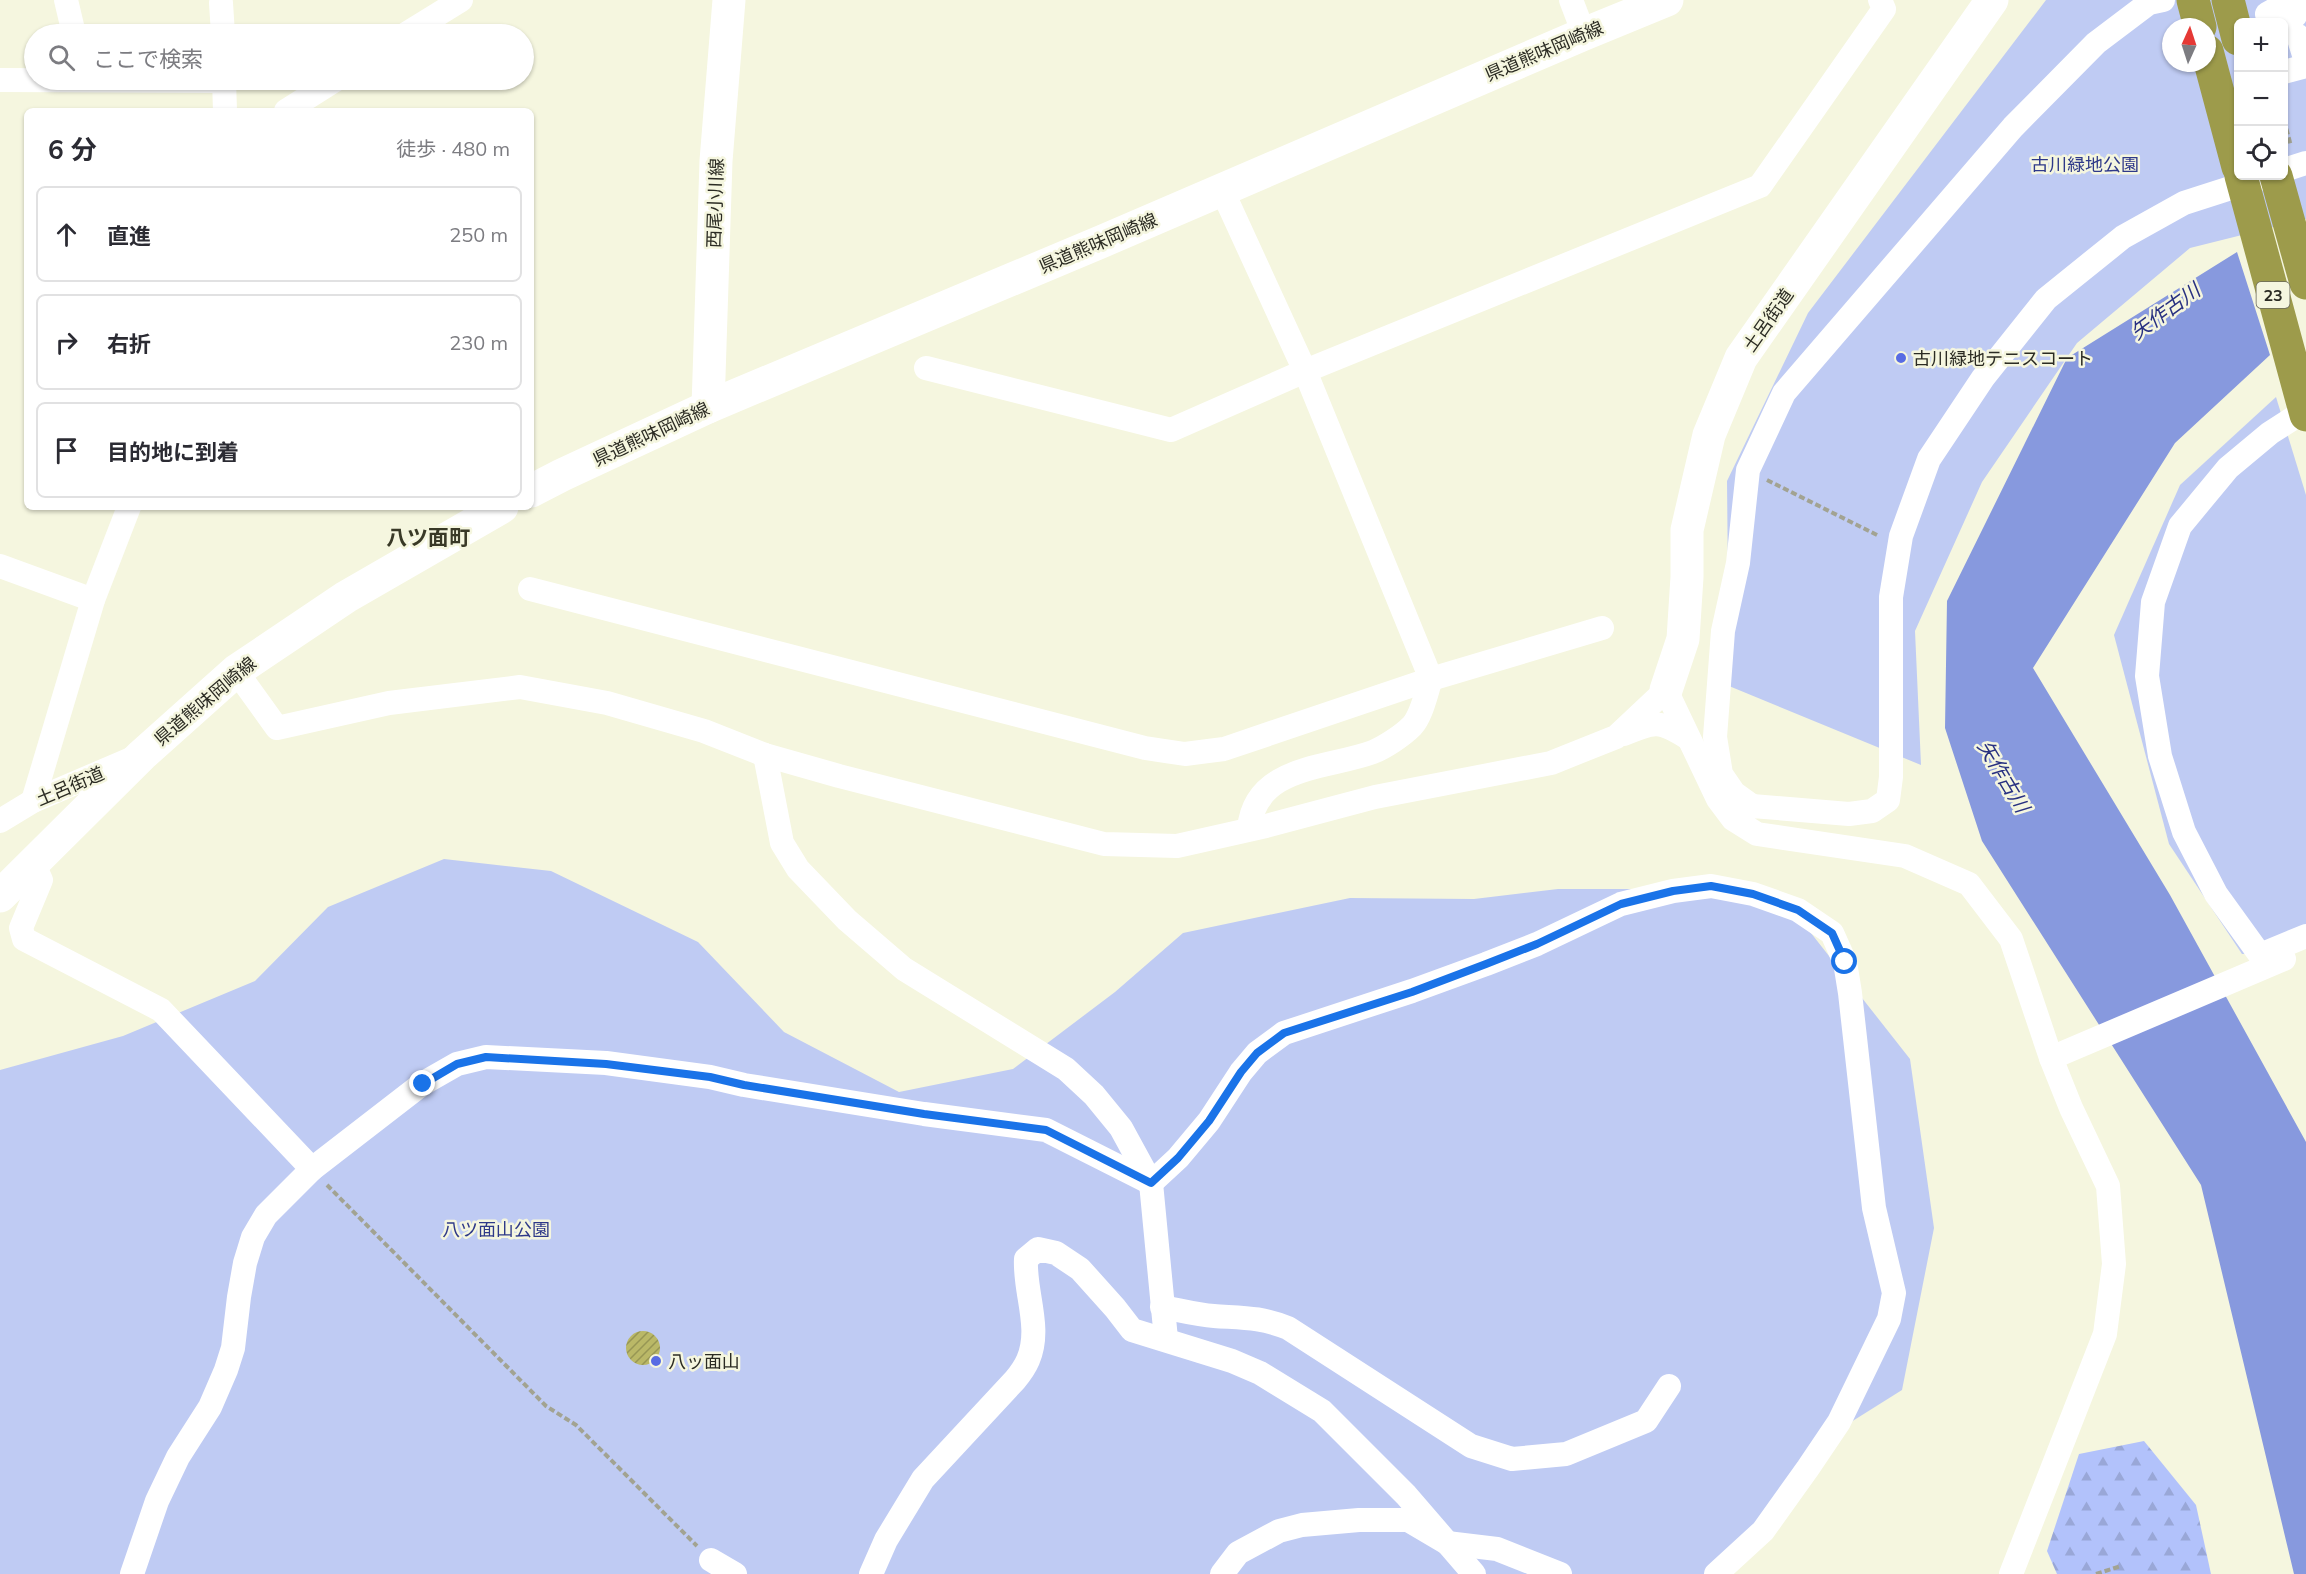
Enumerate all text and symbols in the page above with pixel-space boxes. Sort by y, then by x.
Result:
street label: 県道熊味岡崎線 [1482,16,1606,86]
north arrow [2162,18,2216,72]
map controls [2234,18,2288,180]
button: + [2234,18,2288,72]
search box [24,24,534,90]
icon: search [45,41,78,74]
text: ここで検索 [93,45,203,73]
button: − [2234,72,2288,126]
button: locate [2234,126,2288,180]
text: 6 分 [48,133,97,166]
text: 徒歩 · 480 m [396,136,510,161]
park label: 古川緑地公園 [2031,153,2139,176]
street label: 西尾小川線 [702,158,728,248]
street label: 県道熊味岡崎線 [1036,208,1160,278]
icon: ahead [50,218,83,251]
text: 直進 [107,222,151,250]
text: 250 m [449,222,508,247]
water label: 矢作古川 [2125,276,2206,345]
road number: 23 [2256,282,2290,308]
street label: 土呂街道 [1738,284,1798,356]
icon: right [50,326,83,359]
text: 右折 [107,330,151,358]
text: 230 m [449,330,508,355]
place label: 古川緑地テニスコート [1913,347,2093,370]
marker: 古川緑地テニスコート [1894,351,1908,365]
street label: 県道熊味岡崎線 [589,397,713,471]
icon: arrive [50,434,83,467]
text: 目的地に到着 [107,438,239,466]
district label: 八ツ面町 [386,524,470,550]
street label: 県道熊味岡崎線 [149,652,261,750]
water label: 矢作古川 [1973,735,2036,818]
street label: 土呂街道 [32,761,108,811]
route start [1831,948,1857,974]
route end [409,1070,435,1096]
park label: 八ツ面山公園 [442,1218,550,1241]
place label: 八ッ面山 [668,1350,740,1373]
marker: 八ッ面山 [649,1354,663,1368]

